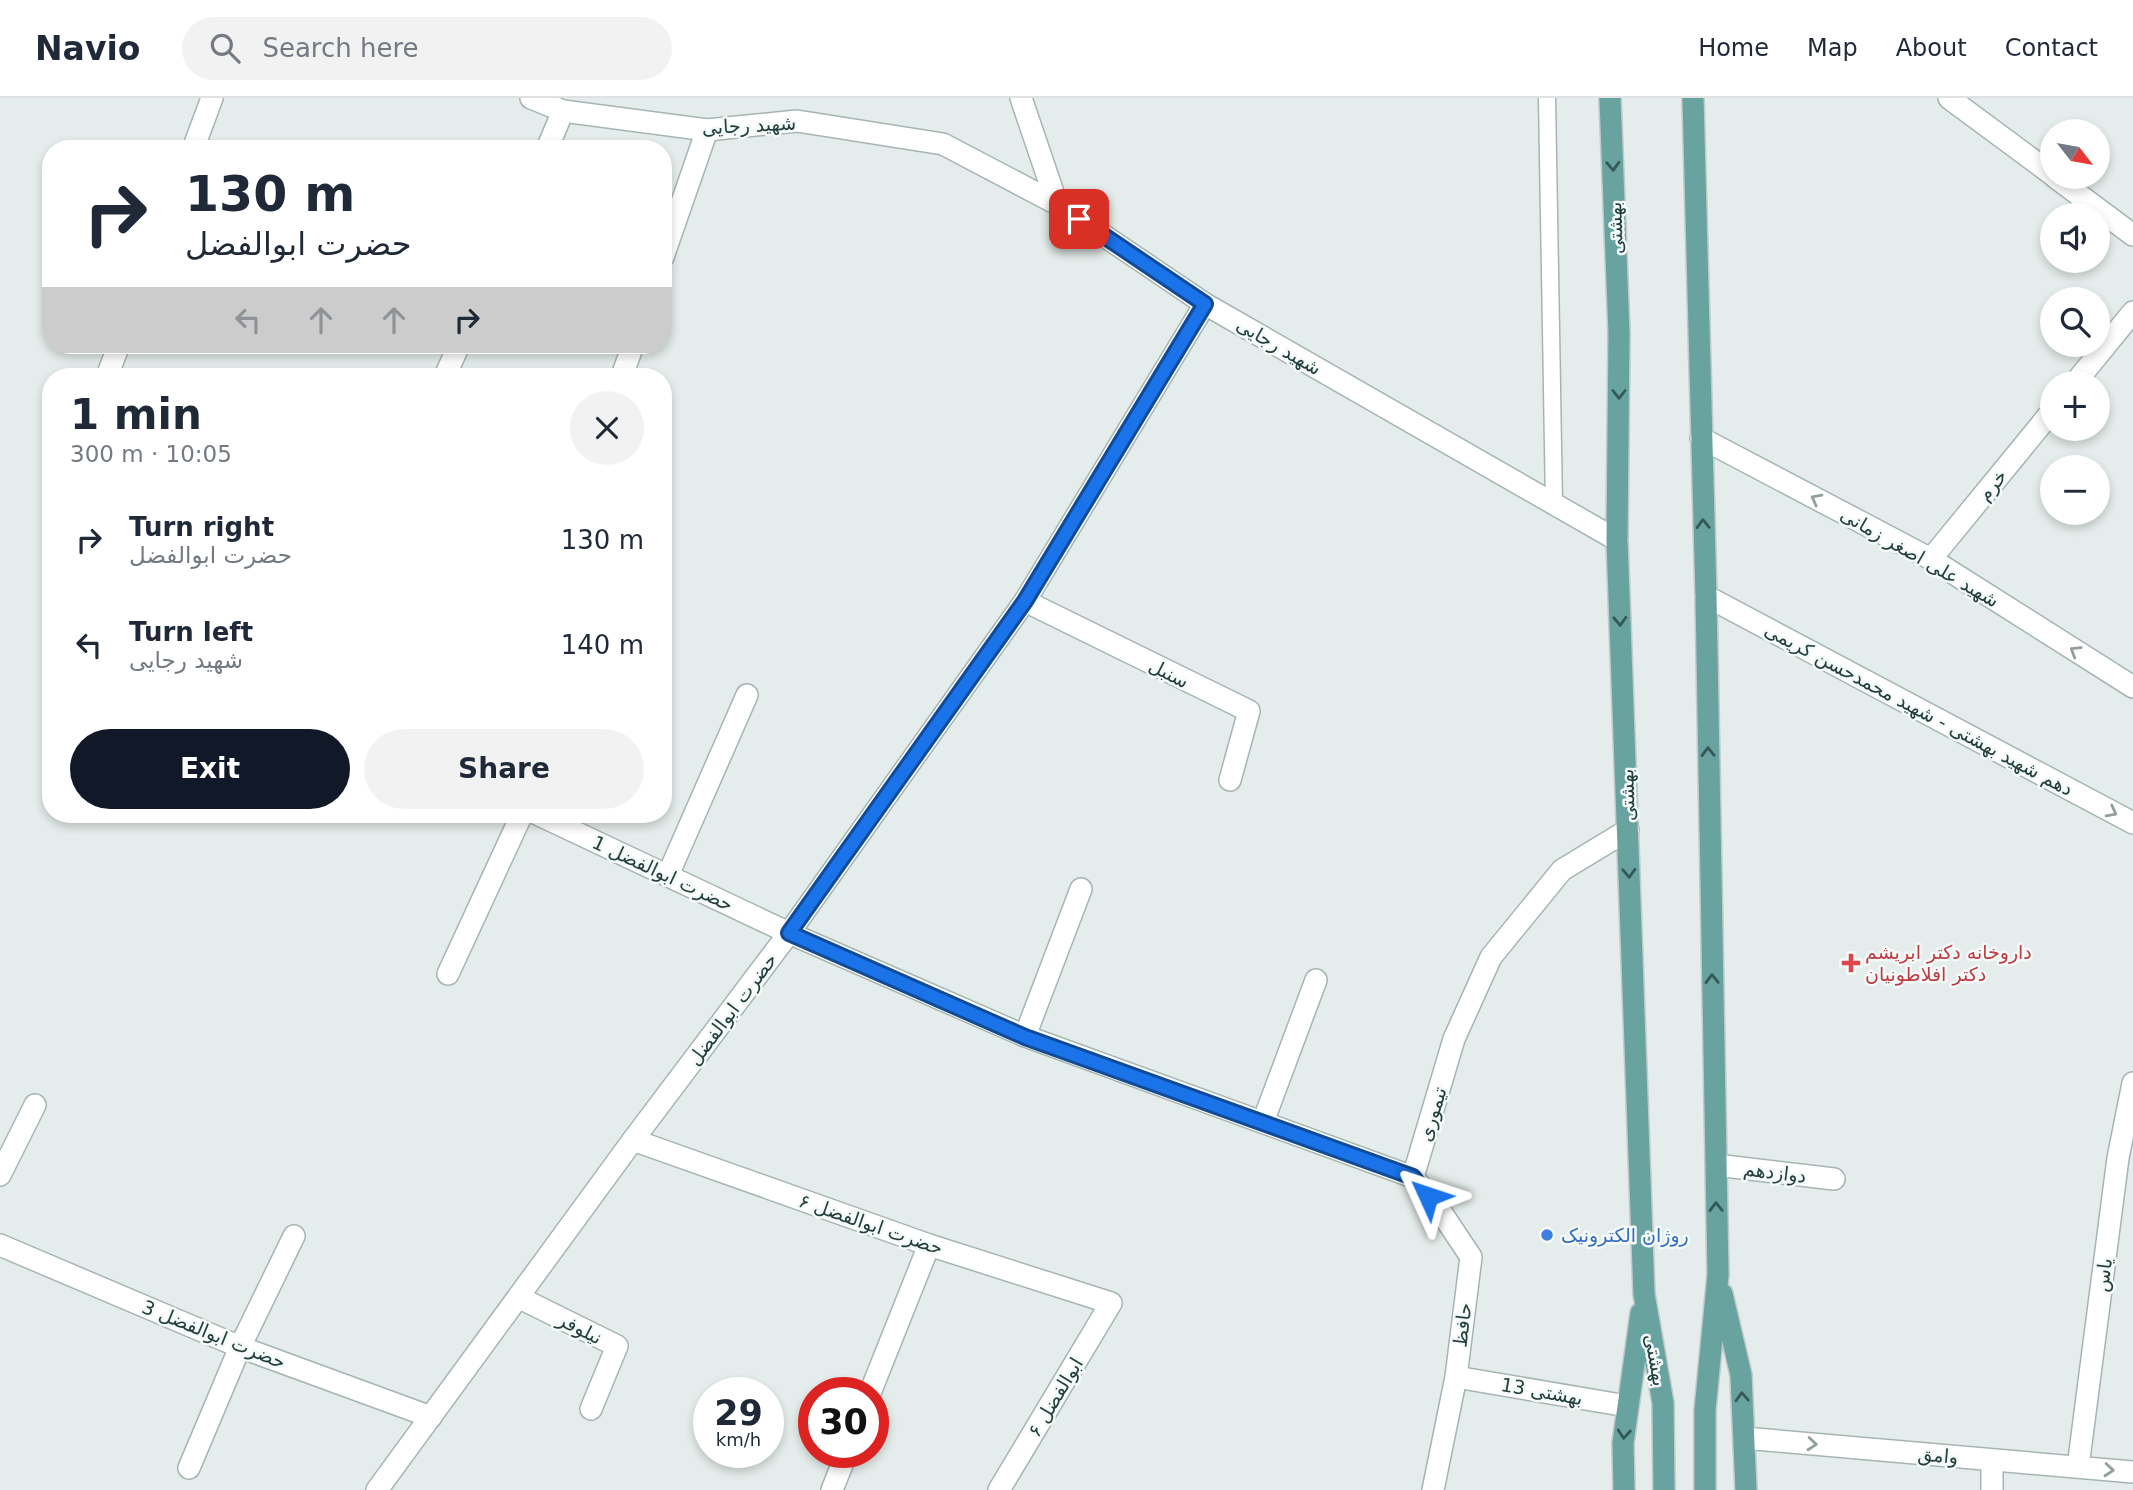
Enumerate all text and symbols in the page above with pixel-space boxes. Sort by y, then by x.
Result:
search box [182,17,672,80]
text: Navio [35,29,140,68]
icon: search [206,29,244,67]
text: Search here [262,33,419,63]
text: Home [1698,34,1769,62]
text: Map [1807,34,1858,62]
text: About [1896,34,1967,62]
text: Contact [2005,34,2098,62]
street label: شهید رجایی [701,112,797,139]
north arrow [2040,119,2110,189]
map controls [2040,119,2110,525]
one-way arrow [1605,161,1620,172]
text: 130 m [185,166,355,223]
icon: right [70,168,161,259]
pin [1049,189,1109,249]
icon: arrive [1060,200,1098,238]
street label: بهشتی [1603,201,1628,255]
button: sound [2040,203,2110,273]
text: حضرت ابوالفضل [185,225,412,263]
button: search [2040,287,2110,357]
icon: left [229,301,267,339]
icon: ahead [302,301,340,339]
icon: ahead [375,301,413,339]
icon: right [448,301,486,339]
street label: شهید رجایی [1232,313,1325,380]
button: + [2040,371,2110,441]
one-way arrow [1611,388,1626,399]
text: 1 min [70,390,202,439]
button: close [570,391,644,465]
text: 300 m · 10:05 [70,441,232,467]
button: − [2040,455,2110,525]
street label: خرم [1973,465,2012,506]
one-way arrow [1811,494,1823,507]
street label: شهید علی اصغر زمانی [1836,503,2003,612]
text: Turn right [129,512,274,542]
one-way arrow [1696,518,1711,529]
icon: right [70,521,108,559]
text: 130 m [561,525,644,555]
text: حضرت ابوالفضل [129,542,292,568]
one-way arrow [1613,616,1628,627]
text: Turn left [129,617,253,647]
street label: دهم شهید بهشتی - شهید محمدحسن کریمی [1761,618,2077,801]
icon: left [70,626,108,664]
text: 140 m [561,630,644,660]
one-way arrow [2070,646,2083,659]
text: شهید رجایی [129,647,243,673]
street label: سنبل [1145,654,1193,692]
button: Exit [70,729,350,809]
button: Share [364,729,644,809]
one-way arrow [1701,746,1716,757]
street label: بهشتی [1615,768,1640,822]
one-way arrow [2105,804,2117,817]
street label: حضرت ابوالفضل 1 [589,831,737,916]
one-way arrow [1622,868,1637,879]
place label: داروخانه دکتر ابریشم دکتر افلاطونیان [1865,941,2032,986]
street label: حضرت ابوالفضل [683,949,782,1070]
marker: داروخانه دکتر ابریشم دکتر افلاطونیان [1843,955,1859,971]
one-way arrow [1705,973,1720,984]
street label: تیموری [1413,1084,1452,1144]
street label: دوازدهم [1742,1157,1808,1188]
position arrow [1391,1159,1465,1233]
street label: حضرت ابوالفضل ۶ [796,1189,946,1260]
one-way arrow [1709,1201,1724,1212]
place label: روژان الکترونیک [1561,1224,1689,1247]
marker: روژان الکترونیک [1539,1227,1555,1243]
street label: یاس [2090,1257,2117,1293]
street label: حضرت ابوالفضل 3 [139,1295,289,1374]
street label: حافظ [1448,1301,1476,1349]
street label: نیلوفر [553,1307,606,1349]
street label: بهشتی [1640,1332,1671,1388]
street label: ابوالفضل ۶ [1023,1354,1088,1441]
street label: بهشتی 13 [1499,1373,1585,1410]
speed limit sign: 30 [798,1377,889,1468]
one-way arrow [1734,1392,1749,1403]
text: 29 [714,1393,763,1433]
text: km/h [716,1429,761,1450]
one-way arrow [1617,1429,1632,1440]
one-way arrow [1806,1436,1817,1451]
street label: وامق [1917,1442,1959,1469]
one-way arrow [2104,1462,2115,1477]

